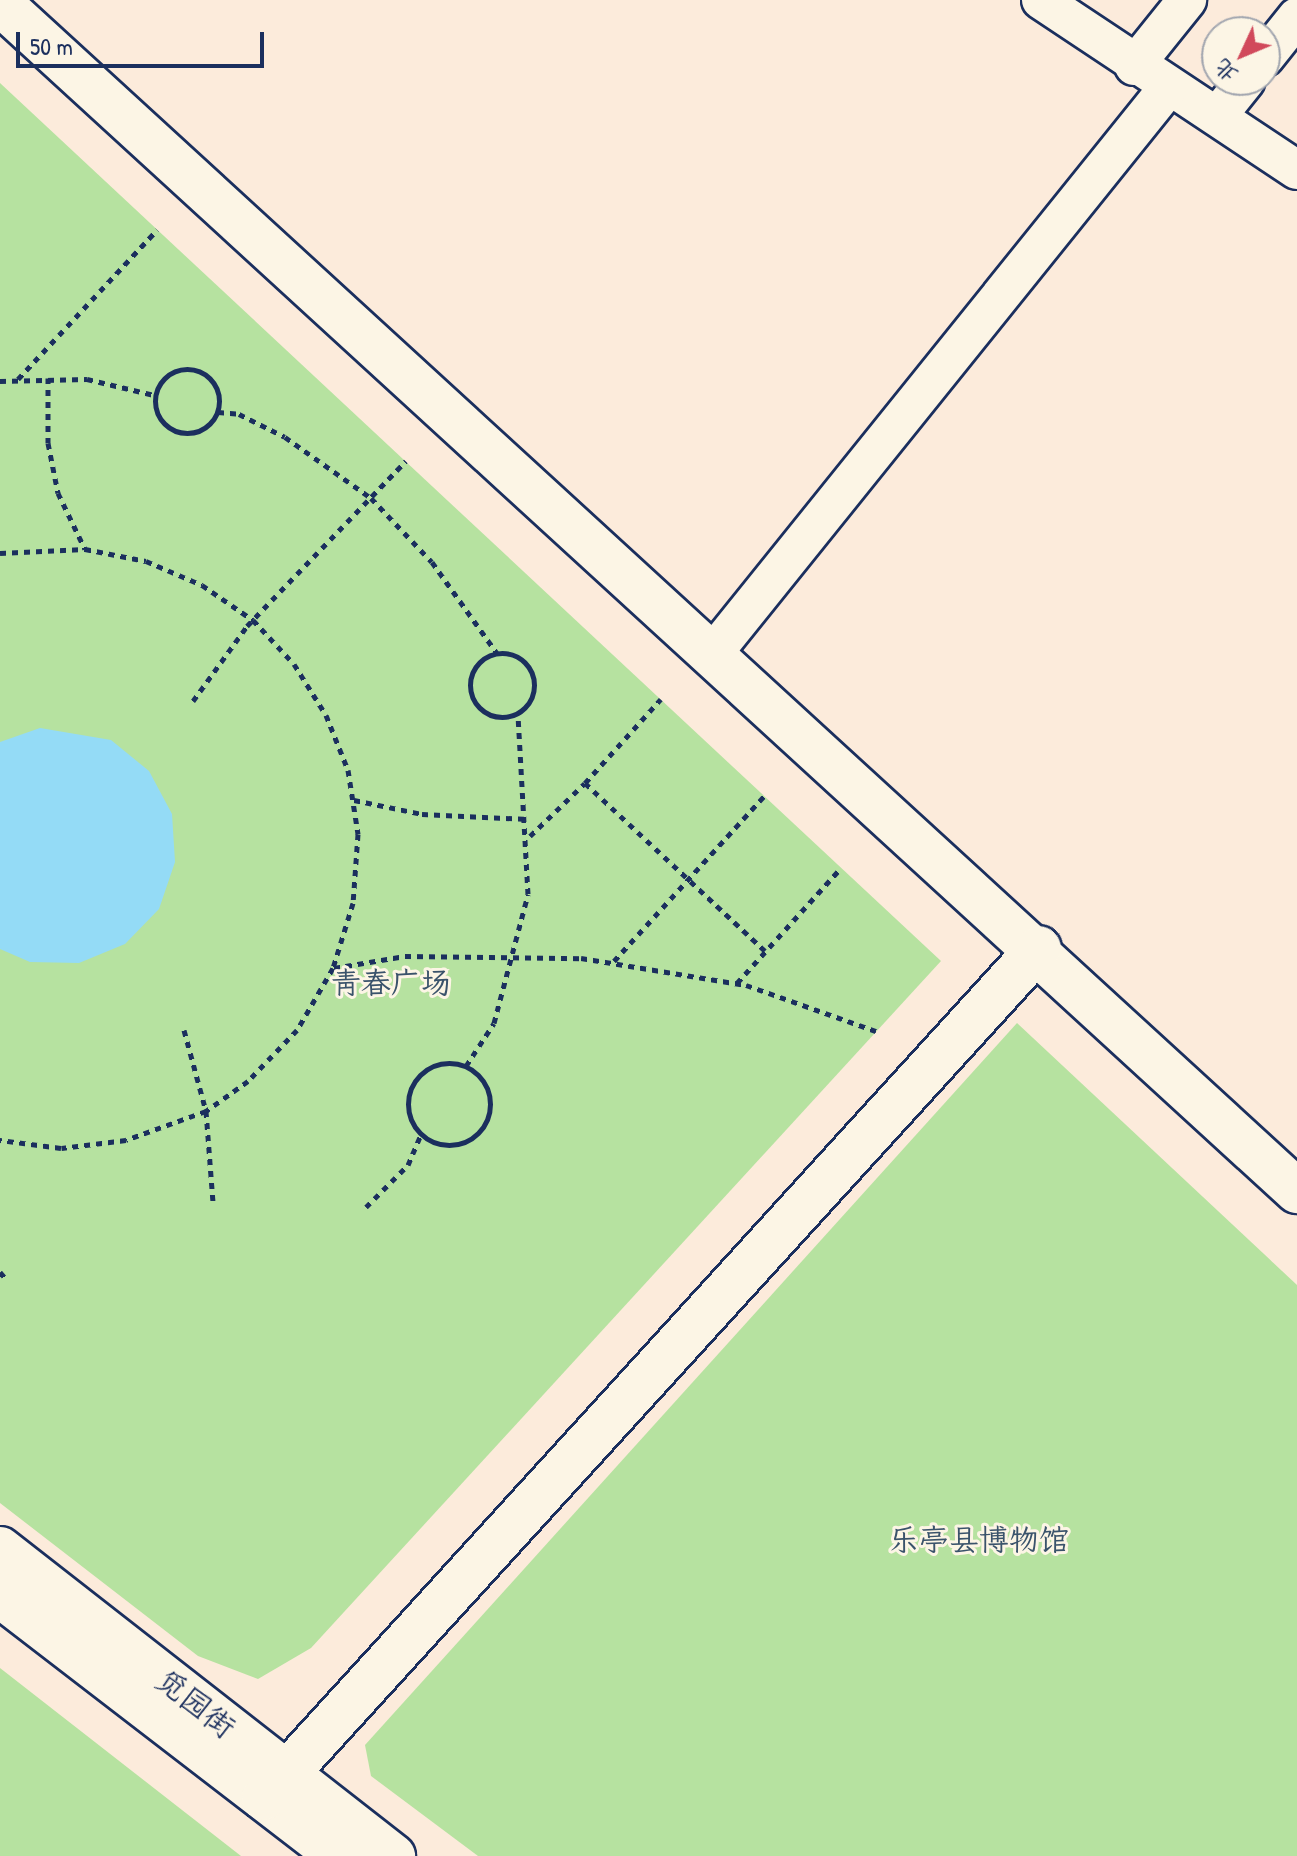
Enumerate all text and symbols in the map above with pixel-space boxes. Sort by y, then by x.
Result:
scale bar [20,16,268,66]
north arrow [1201,16,1281,96]
text: 50 m [30,30,73,62]
text: 北 [1207,53,1244,90]
park label: 青春广场 [331,964,451,1000]
park label: 乐亭县博物馆 [889,1521,1069,1557]
street label: 觅园街 [149,1661,243,1745]

